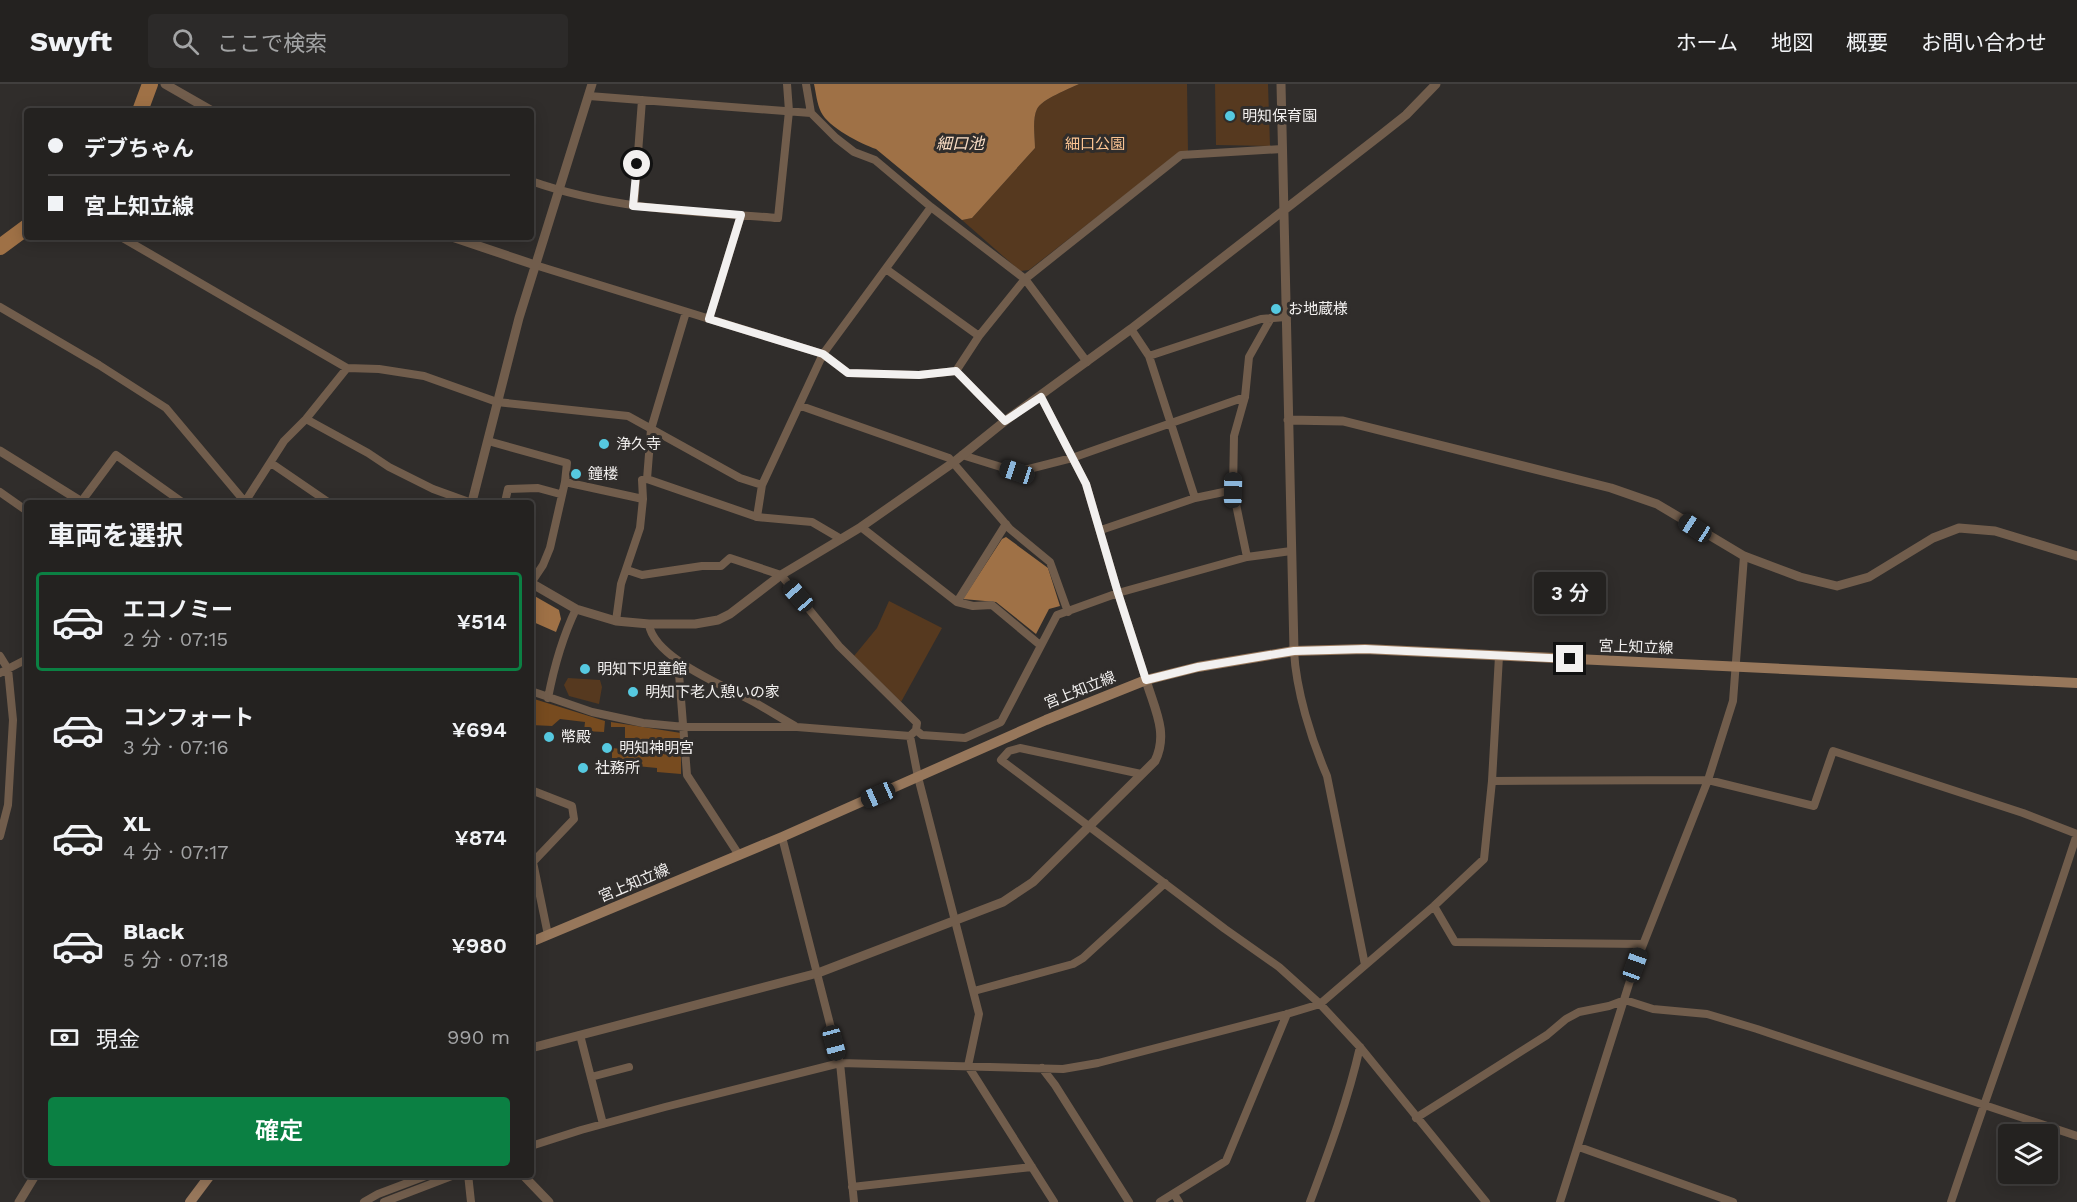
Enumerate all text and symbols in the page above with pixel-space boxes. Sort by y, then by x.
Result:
search box [148,14,568,68]
text: Swyft [30,25,112,58]
icon: search [169,25,202,58]
text: ホーム [1676,30,1738,55]
text: 地図 [1771,30,1813,55]
text: 概要 [1846,30,1888,55]
text: お問い合わせ [1921,30,2047,55]
text: ここで検索 [217,31,327,56]
place label: 明知保育園 [1242,107,1317,125]
marker: 明知保育園 [1223,109,1237,123]
water label: 細口池 [936,134,986,153]
park label: 細口公園 [1065,135,1125,153]
text: デブちゃん [84,136,194,161]
route start [623,150,650,177]
text: 宮上知立線 [84,194,194,219]
place label: お地蔵様 [1288,300,1348,318]
marker: お地蔵様 [1269,302,1283,316]
place label: 浄久寺 [616,435,661,453]
marker: 浄久寺 [597,437,611,451]
car [997,458,1037,486]
place label: 鐘楼 [588,465,618,483]
marker: 鐘楼 [569,467,583,481]
car [1224,472,1242,508]
car [1675,511,1715,545]
text: 車両を選択 [48,520,183,552]
callout: 3 分 [1534,572,1606,614]
car [779,577,817,615]
text: 3 分 [1551,581,1589,605]
icon: car [51,595,105,649]
text: エコノミー [123,597,233,622]
text: ¥514 [457,609,507,634]
text: 2 分 · 07:15 [123,627,228,651]
street label: 宮上知立線 [1598,637,1674,657]
route end [1556,645,1583,672]
place label: 明知下児童館 [597,660,687,678]
marker: 明知下児童館 [578,662,592,676]
street label: 宮上知立線 [1042,668,1118,712]
place label: 明知下老人憩いの家 [645,683,780,701]
marker: 明知下老人憩いの家 [626,685,640,699]
icon: car [51,703,105,757]
text: コンフォート [123,705,254,730]
text: ¥694 [452,717,507,742]
place label: 幣殿 [561,728,591,746]
marker: 幣殿 [542,730,556,744]
text: 3 分 · 07:16 [123,735,229,759]
place label: 明知神明宮 [619,739,694,757]
marker: 明知神明宮 [600,741,614,755]
place label: 社務所 [595,759,640,777]
marker: 社務所 [576,761,590,775]
car [858,779,898,811]
icon: car [51,811,105,865]
text: XL [123,811,151,836]
text: ¥874 [455,825,507,850]
text: 4 分 · 07:17 [123,840,228,864]
street label: 宮上知立線 [596,860,672,906]
icon: car [51,919,105,973]
text: Black [123,919,184,944]
text: ¥980 [451,933,507,958]
car [1620,945,1650,985]
text: 5 分 · 07:18 [123,948,229,972]
icon: cash [48,1021,81,1054]
car [821,1023,847,1063]
text: 990 m [447,1025,510,1049]
text: 現金 [96,1027,140,1052]
button: 確定 [48,1097,510,1166]
map controls [1998,1124,2058,1184]
button: layers [1998,1124,2058,1184]

